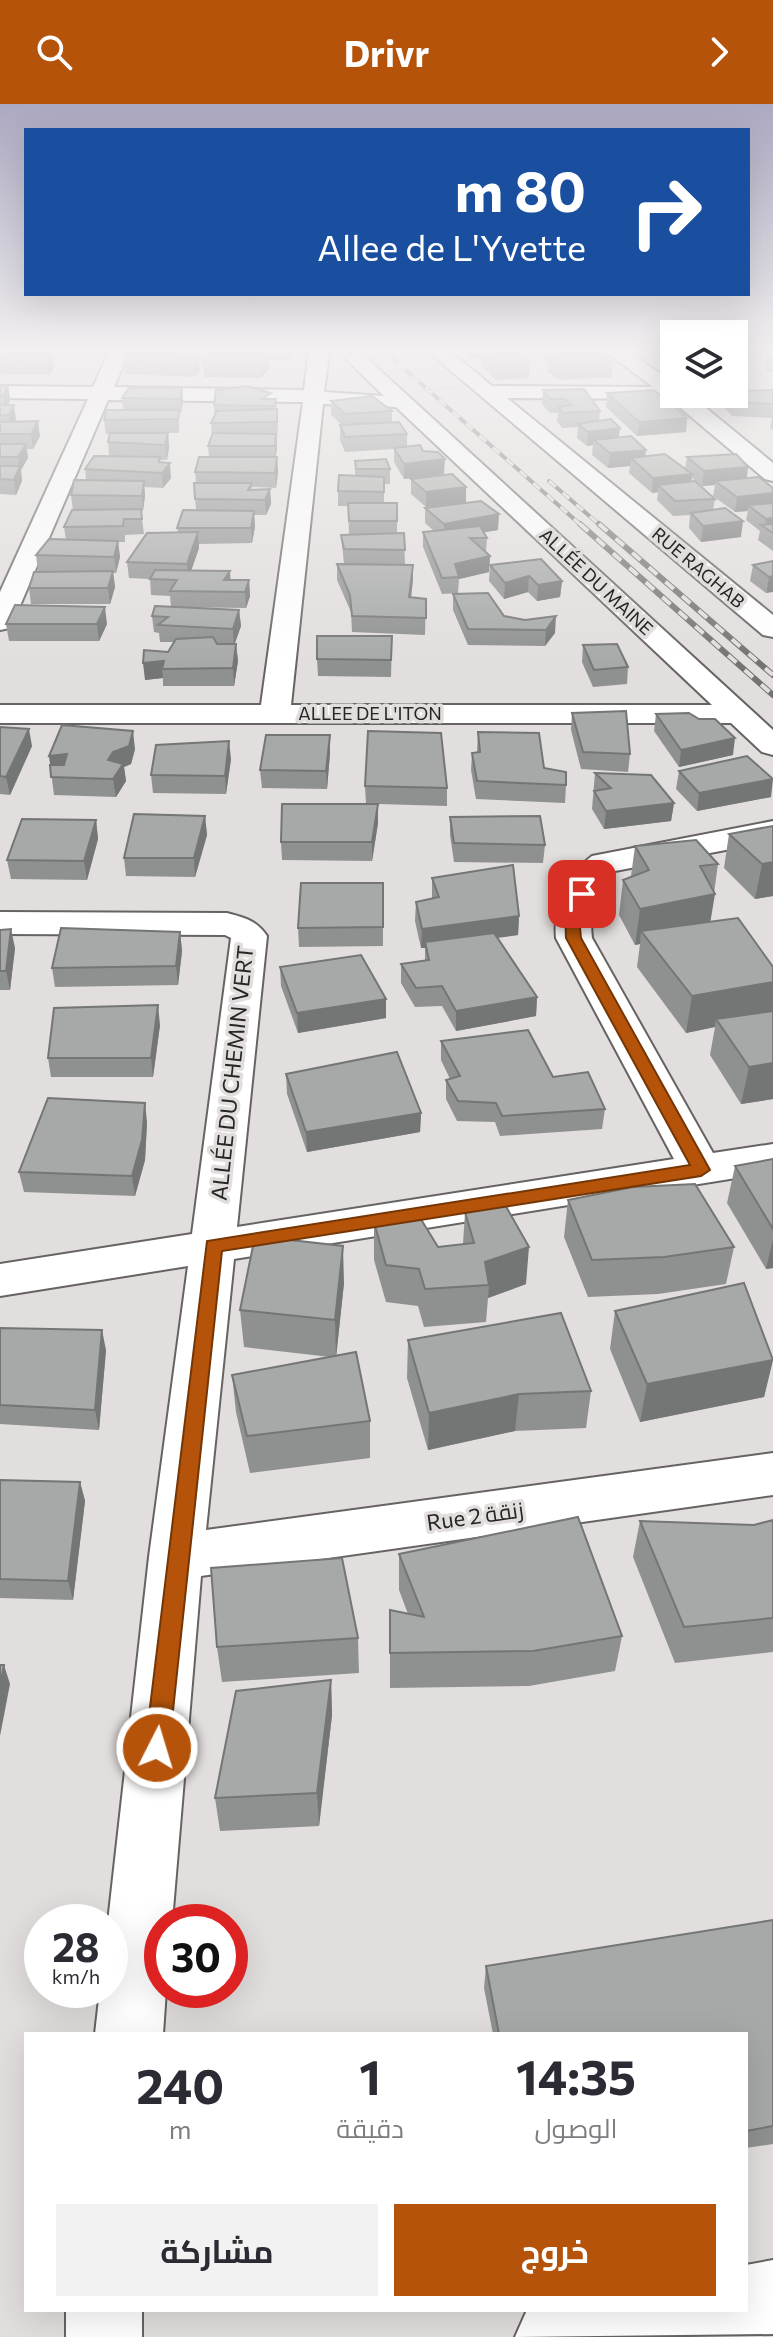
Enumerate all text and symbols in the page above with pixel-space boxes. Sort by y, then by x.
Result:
icon: search [32,30,76,74]
text: Drivr [344,30,429,74]
icon: forward [697,30,741,74]
text: 80 m [455,155,586,224]
icon: right [614,160,718,264]
text: Allee de L'Yvette [317,224,586,268]
map controls [660,320,748,408]
button: layers [660,320,748,408]
street label: RUE RAGHAB [648,522,749,612]
street label: ALLÉE DU MAINE [536,523,658,639]
street label: ALLEE DE L'ITON [298,702,442,724]
pin [548,860,616,928]
icon: arrive [560,872,604,916]
street label: ALLÉE DU CHEMIN VERT [205,944,258,1202]
street label: Rue 2 زنقة [425,1495,525,1536]
position arrow [115,1706,199,1790]
speed limit sign: 30 [144,1904,248,2008]
text: 28 [52,1921,100,1970]
text: km/h [52,1964,100,1988]
text: 1 [359,2046,381,2105]
text: 14:35 [516,2046,636,2105]
text: 240 [136,2055,224,2114]
text: دقيقة [336,2112,404,2143]
text: الوصول [535,2112,617,2143]
text: m [169,2113,192,2144]
button: مشاركة [56,2204,378,2296]
button: خروج [394,2204,716,2296]

